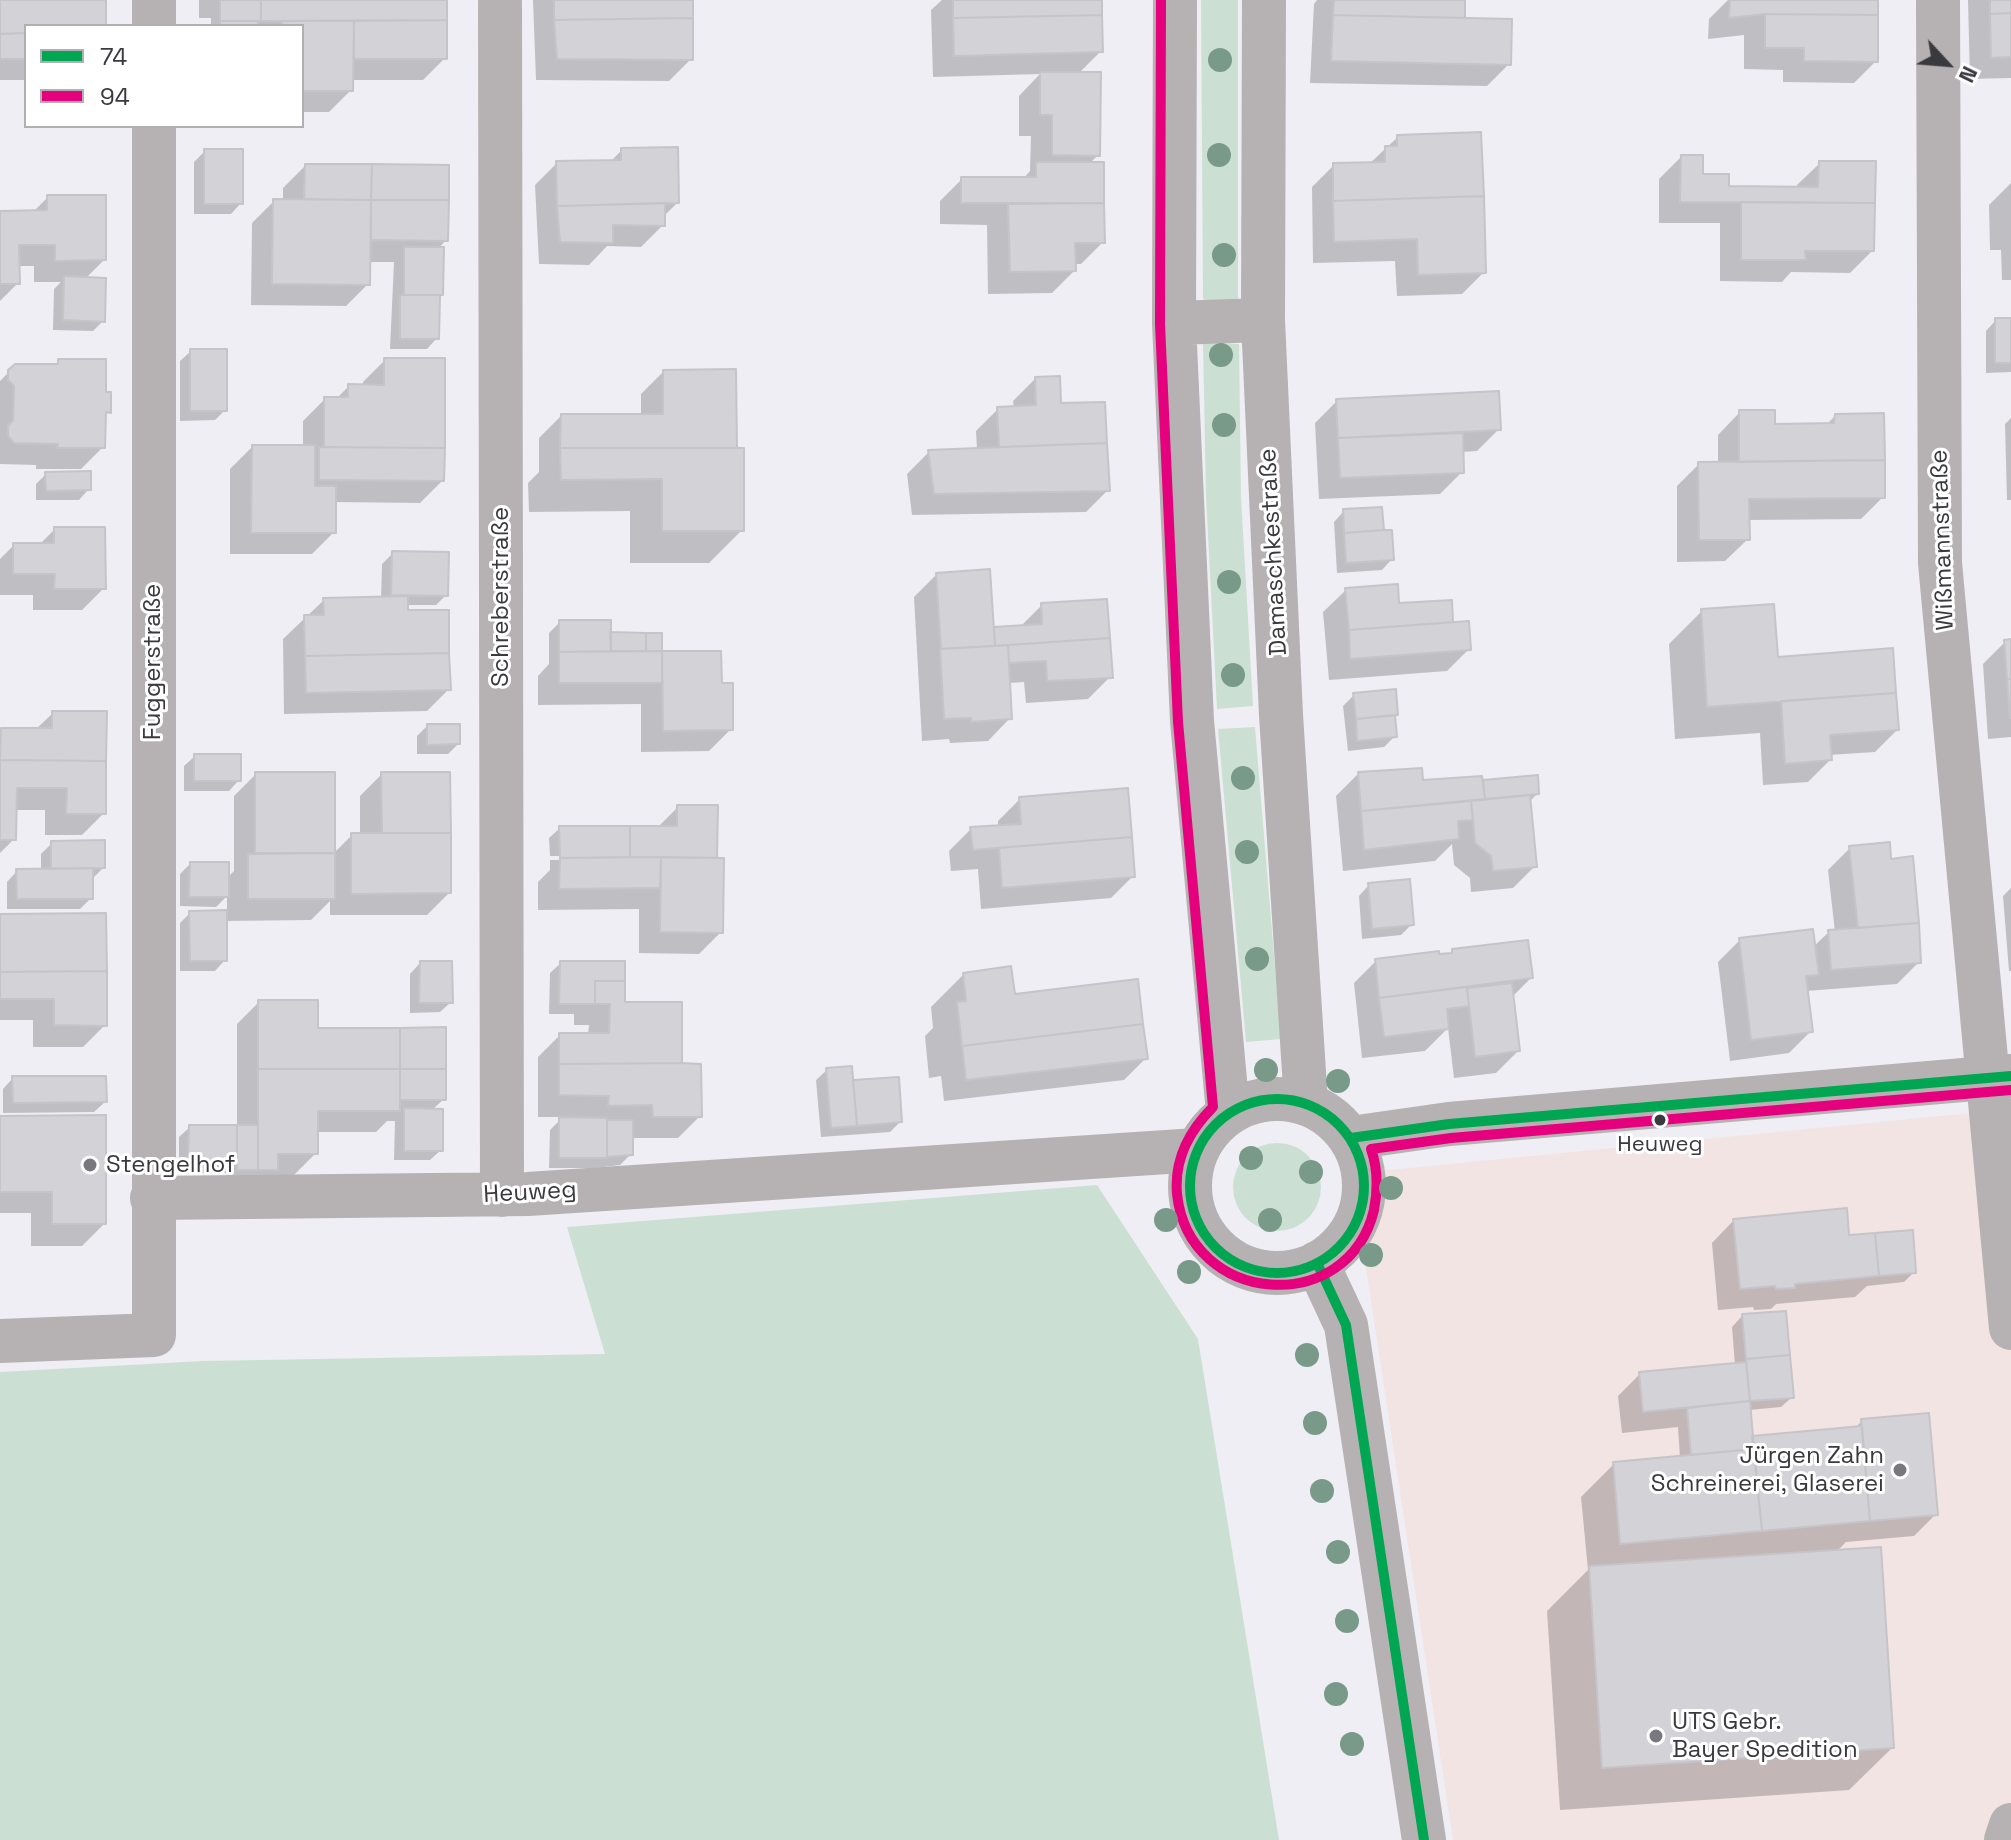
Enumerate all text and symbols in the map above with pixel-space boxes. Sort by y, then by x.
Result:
legend [24,24,304,128]
north arrow [1907,24,1987,104]
text: 74 [100,41,127,72]
text: N [1953,62,1984,87]
text: 94 [100,81,130,112]
street label: Damaschkestraße [1254,448,1294,656]
street label: Wißmannstraße [1925,449,1961,631]
street label: Schreberstraße [487,507,515,687]
street label: Fuggerstraße [139,584,167,740]
marker: Heuweg [1652,1112,1668,1128]
place label: Heuweg [1617,1132,1703,1158]
place label: Stengelhof [106,1151,235,1179]
marker: Stengelhof [81,1156,99,1174]
street label: Heuweg [483,1176,577,1210]
place label: Jürgen Zahn Schreinerei, Glaserei [1651,1442,1884,1498]
marker: Jürgen Zahn Schreinerei, Glaserei [1891,1461,1909,1479]
place label: UTS Gebr. Bayer Spedition [1672,1708,1858,1764]
marker: UTS Gebr. Bayer Spedition [1647,1727,1665,1745]

